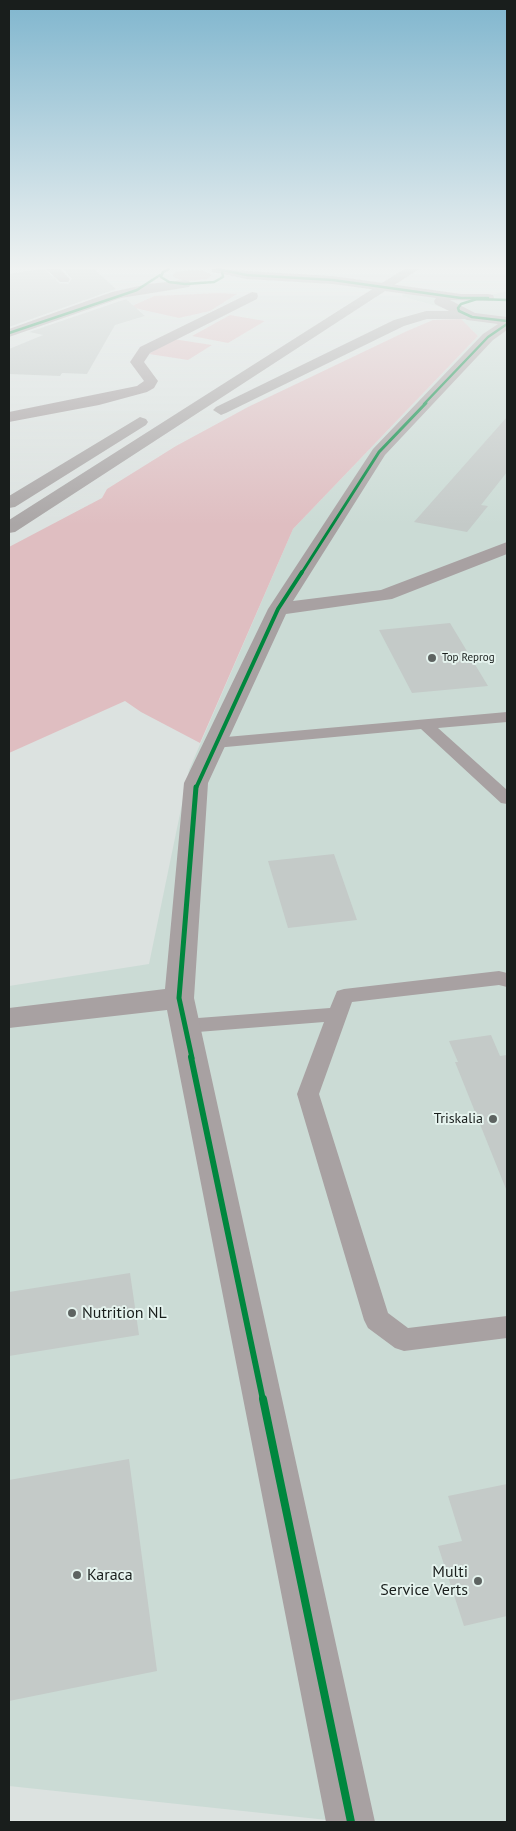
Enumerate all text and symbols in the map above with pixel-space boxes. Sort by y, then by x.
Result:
place label: Top Reprog [442,651,495,665]
marker: Top Reprog [426,652,438,664]
place label: Triskalia [434,1111,483,1127]
marker: Triskalia [487,1113,499,1125]
place label: Nutrition NL [82,1303,167,1323]
marker: Nutrition NL [66,1307,78,1319]
place label: Multi Service Verts [380,1562,468,1600]
place label: Karaca [87,1565,133,1585]
marker: Karaca [71,1569,83,1581]
marker: Multi Service Verts [472,1575,484,1587]

